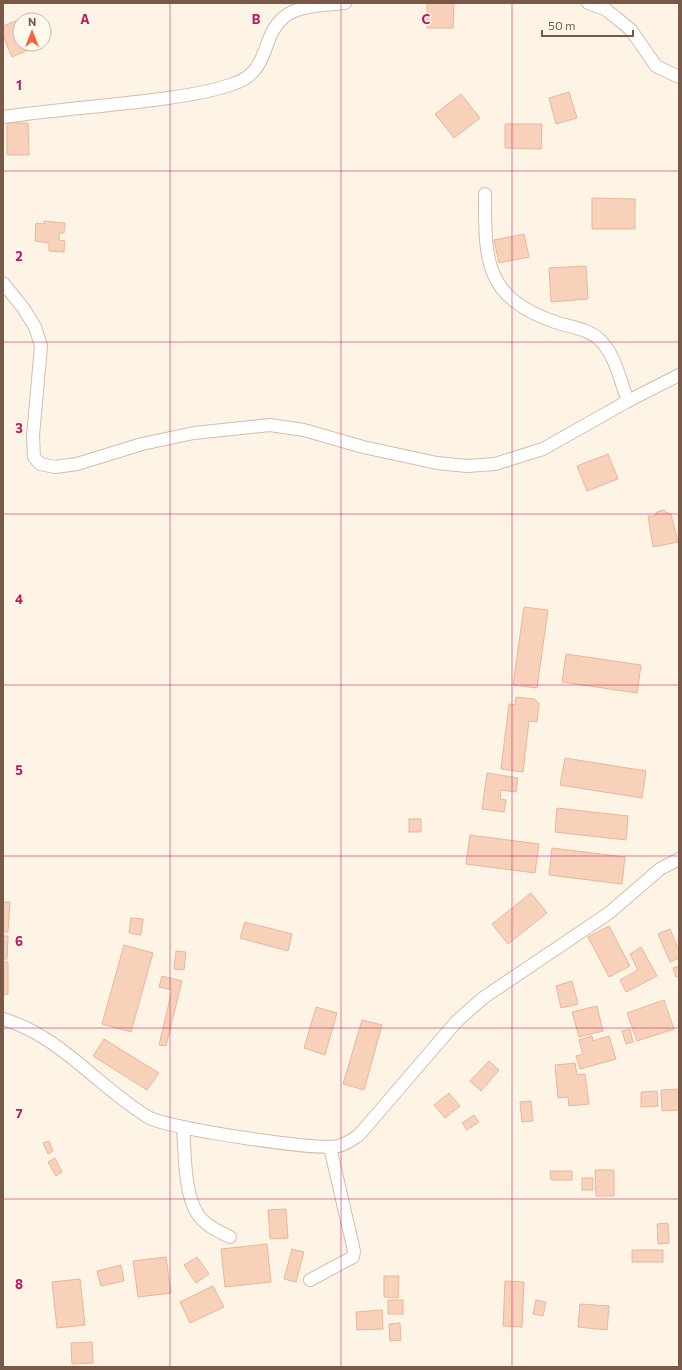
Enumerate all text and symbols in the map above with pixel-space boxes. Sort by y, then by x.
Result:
text: A [80,11,90,27]
text: B [252,11,261,27]
text: C [422,11,431,27]
north arrow [12,12,52,52]
scale bar [542,12,633,38]
text: N [28,15,36,28]
text: 50 m [548,18,576,32]
text: 1 [16,77,22,93]
text: 2 [15,248,23,264]
text: 3 [15,420,23,436]
text: 4 [15,591,23,607]
text: 5 [15,762,23,778]
text: 6 [15,933,23,949]
text: 7 [15,1105,23,1121]
text: 8 [15,1276,23,1292]

